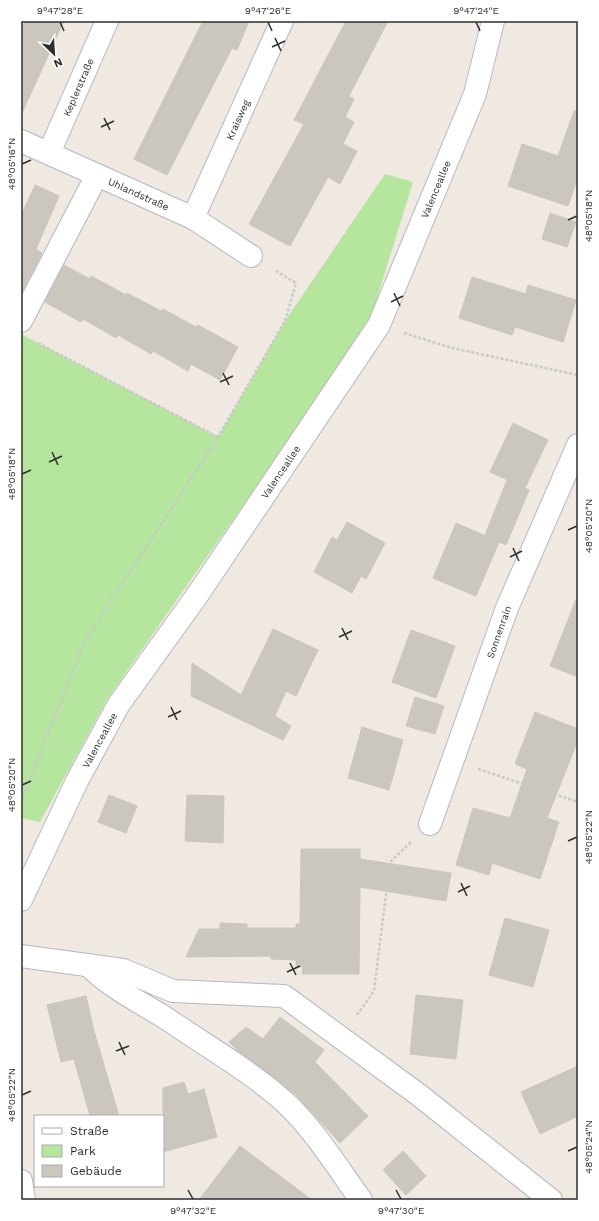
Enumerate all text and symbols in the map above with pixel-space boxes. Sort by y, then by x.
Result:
text: 9°47'28"E [37,5,83,16]
text: 9°47'26"E [245,5,291,16]
text: 9°47'24"E [453,5,499,16]
north arrow [34,34,74,74]
text: N [52,55,64,70]
street label: Keplerstraße [60,56,96,118]
street label: Kraisweg [224,97,252,142]
text: 48°05'16"N [6,138,17,190]
street label: Valenceallee [419,159,452,220]
street label: Uhlandstraße [107,175,171,212]
text: 48°05'18"N [583,190,594,242]
street label: Valenceallee [259,443,302,500]
text: 48°05'18"N [6,448,17,500]
text: 48°05'20"N [583,499,594,553]
street label: Sonnenrain [484,604,513,660]
street label: Valenceallee [80,710,119,770]
text: 48°05'20"N [6,758,17,812]
text: 48°05'22"N [583,810,594,864]
text: 48°05'22"N [6,1068,17,1122]
legend [34,1115,164,1187]
text: 48°05'24"N [583,1120,594,1174]
text: Straße [70,1124,109,1138]
text: Park [70,1144,96,1158]
text: Gebäude [70,1164,122,1178]
text: 9°47'32"E [170,1205,216,1216]
text: 9°47'30"E [378,1205,424,1216]

